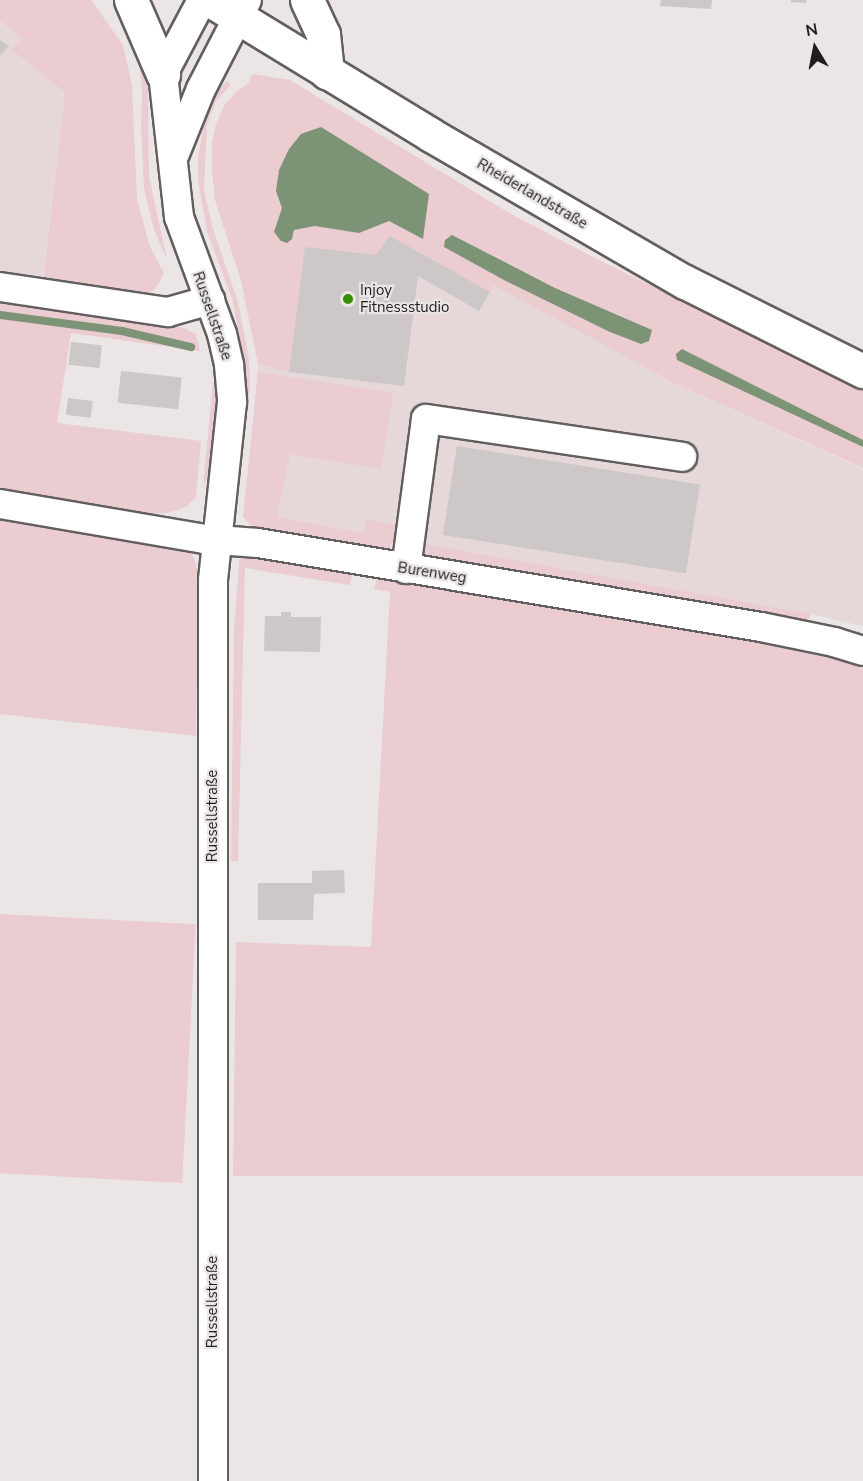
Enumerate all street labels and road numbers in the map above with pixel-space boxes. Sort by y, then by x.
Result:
street label: Rheiderlandstraße [474,155,590,233]
street label: Russellstraße [188,269,236,363]
street label: Burenweg [396,559,468,587]
street label: Russellstraße [204,770,222,862]
street label: Russellstraße [204,1256,222,1348]

